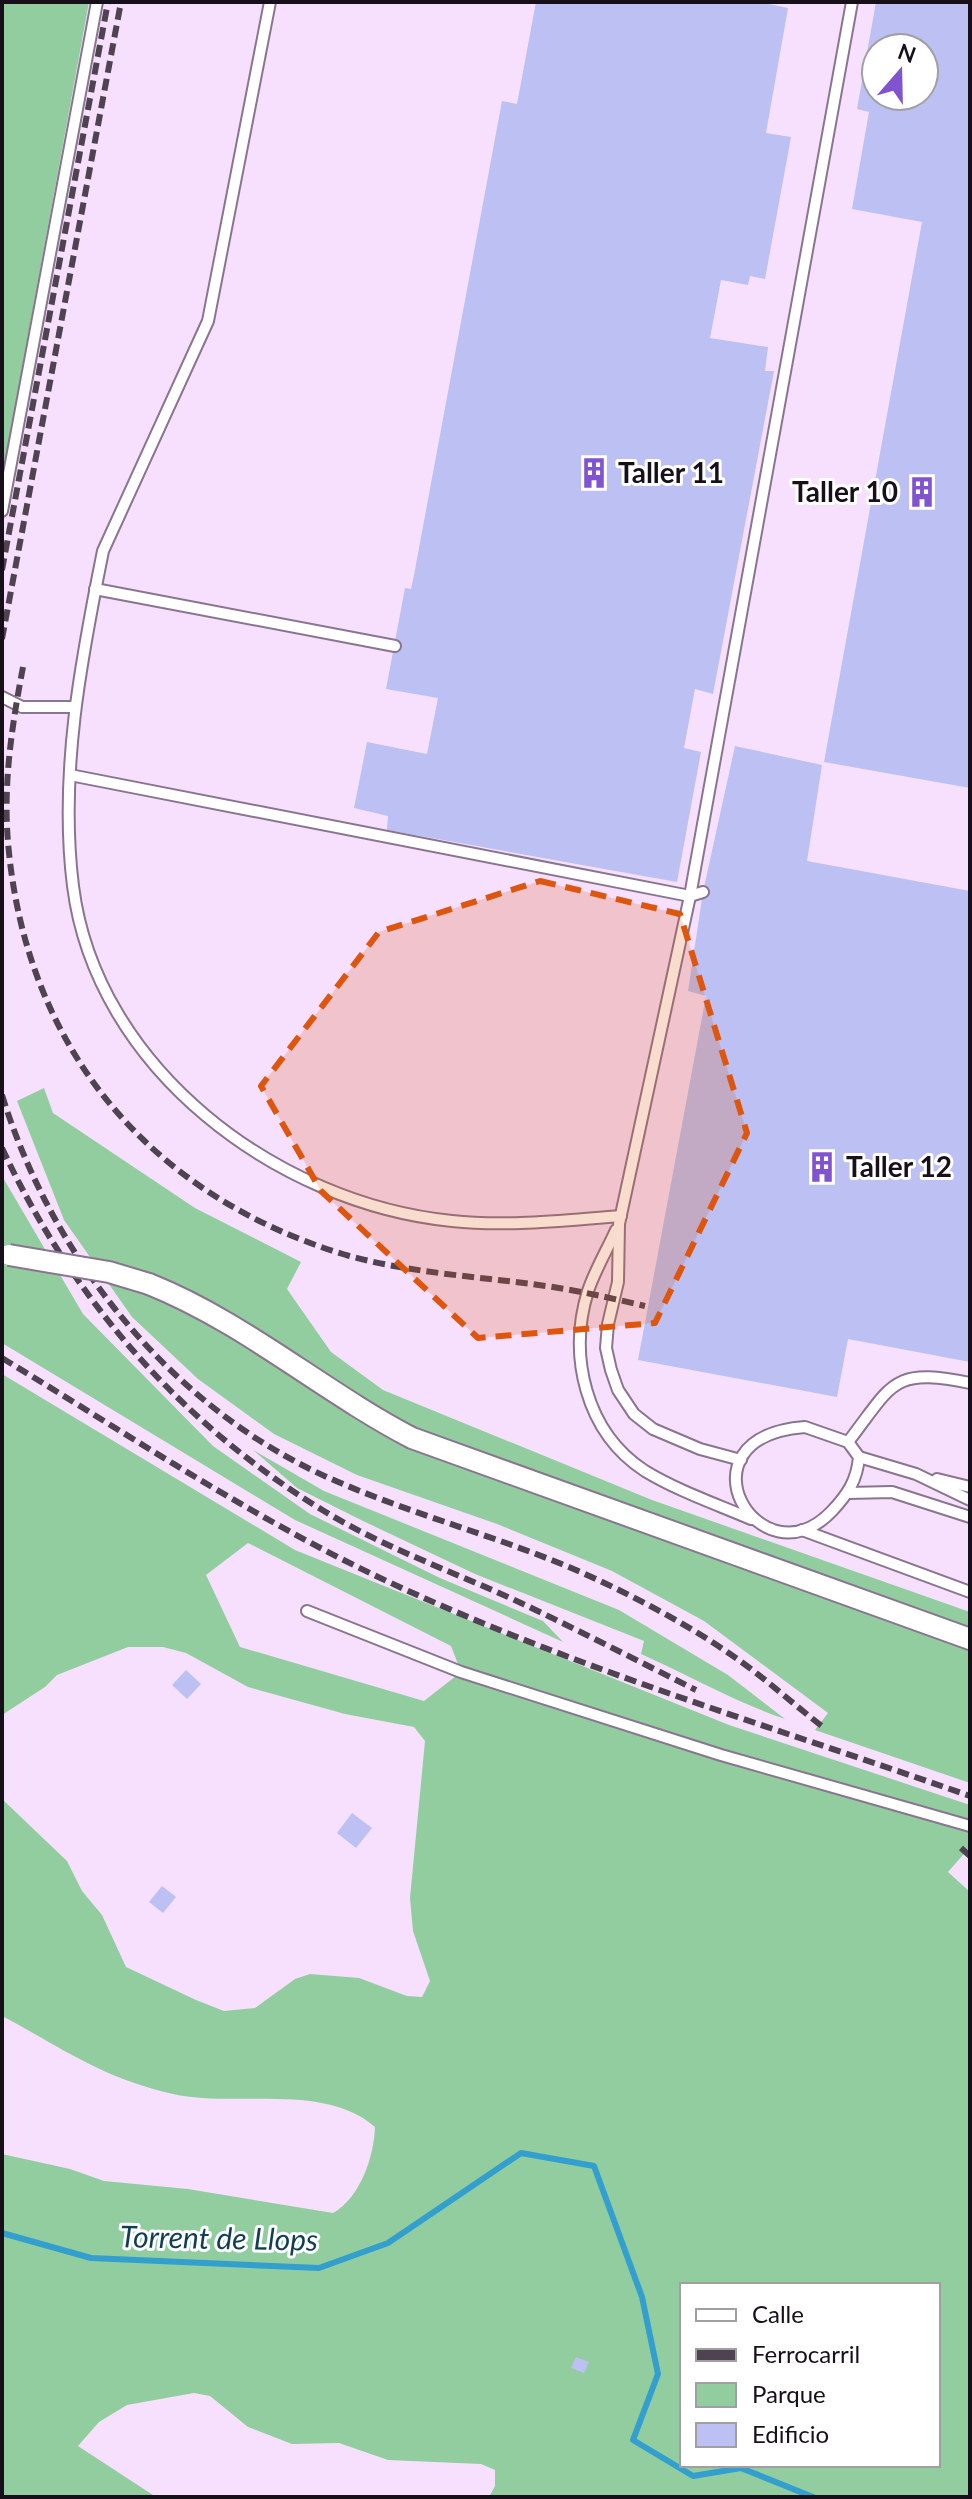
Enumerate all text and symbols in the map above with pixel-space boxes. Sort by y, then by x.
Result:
north arrow [860,32,940,112]
text: N [894,37,920,68]
place label: Taller 11 [618,455,724,489]
building icon: Taller 11 [577,456,611,490]
place label: Taller 10 [792,474,898,508]
building icon: Taller 10 [905,475,939,509]
place label: Taller 12 [846,1149,952,1183]
building icon: Taller 12 [805,1150,839,1184]
water label: Torrent de Llops [120,2217,318,2257]
legend [680,2283,940,2467]
text: Calle [752,2299,804,2328]
text: Ferrocarril [752,2339,860,2368]
text: Parque [752,2379,826,2408]
text: Edificio [752,2419,829,2448]

